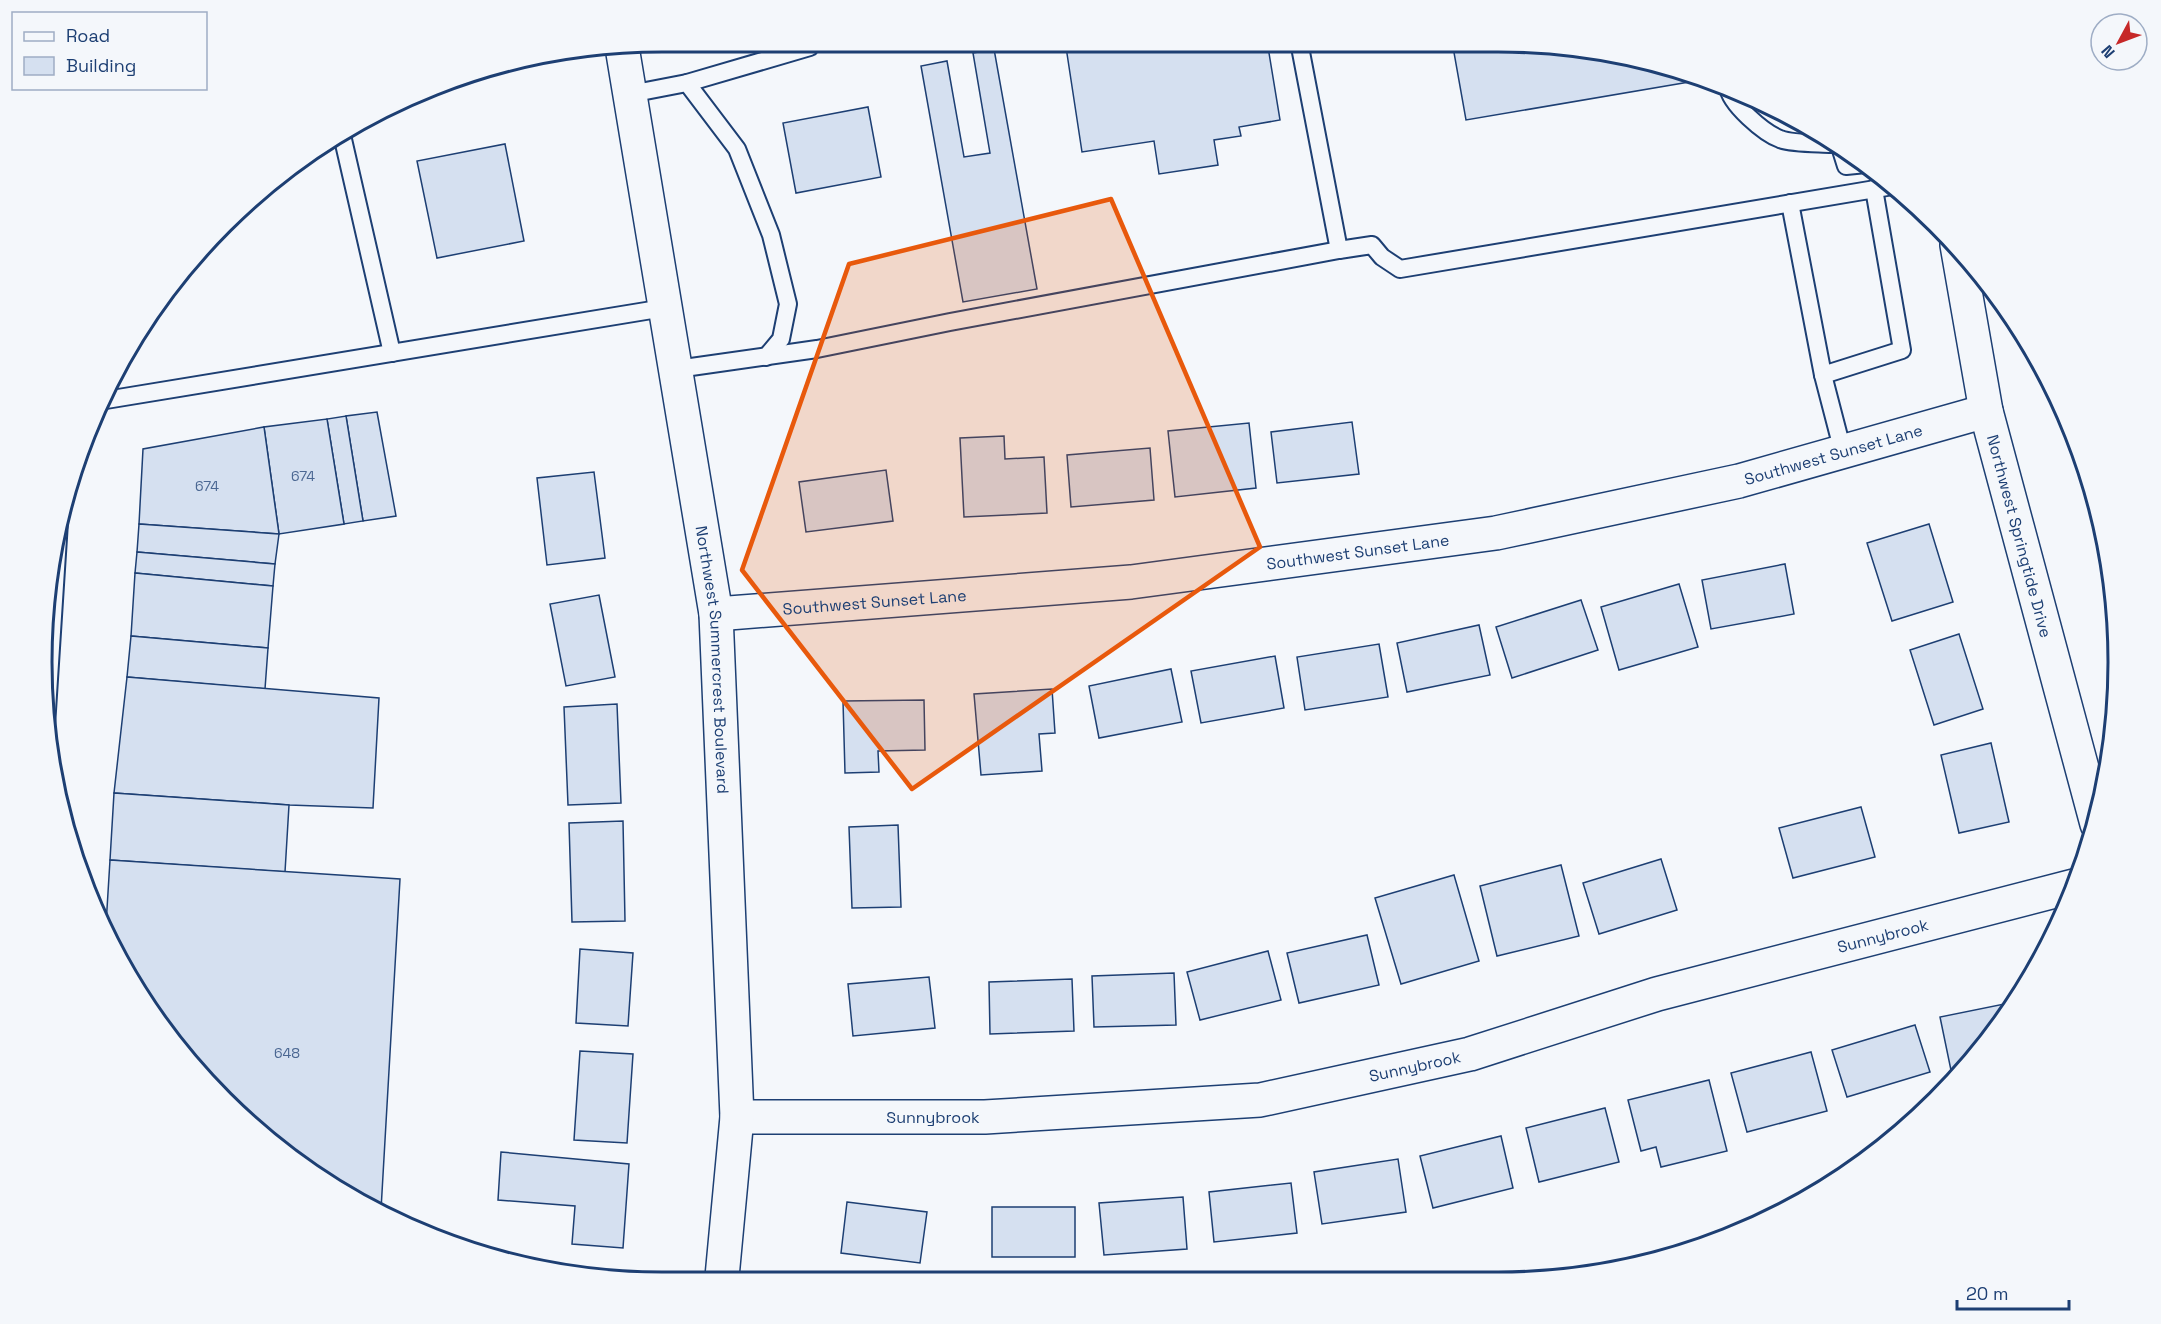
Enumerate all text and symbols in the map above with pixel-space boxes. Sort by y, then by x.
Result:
legend [12,12,207,90]
north arrow [2089,12,2149,72]
text: Road [66,24,110,47]
text: N [2097,41,2120,62]
text: Building [66,54,136,77]
street label: Southwest Sunset Lane [1742,419,1925,490]
street label: Northwest Springtide Drive [1982,432,2057,640]
house number: 674 [291,467,315,485]
house number: 674 [195,477,219,495]
street label: Northwest Summercrest Boulevard [691,524,734,794]
street label: Southwest Sunset Lane [1265,529,1450,574]
street label: Southwest Sunset Lane [782,584,967,619]
street label: Sunnybrook [1835,914,1931,957]
house number: 648 [274,1044,300,1062]
street label: Sunnybrook [1367,1046,1463,1086]
street label: Sunnybrook [886,1107,980,1128]
scale bar [1957,1273,2070,1311]
text: 20 m [1966,1282,2009,1305]

